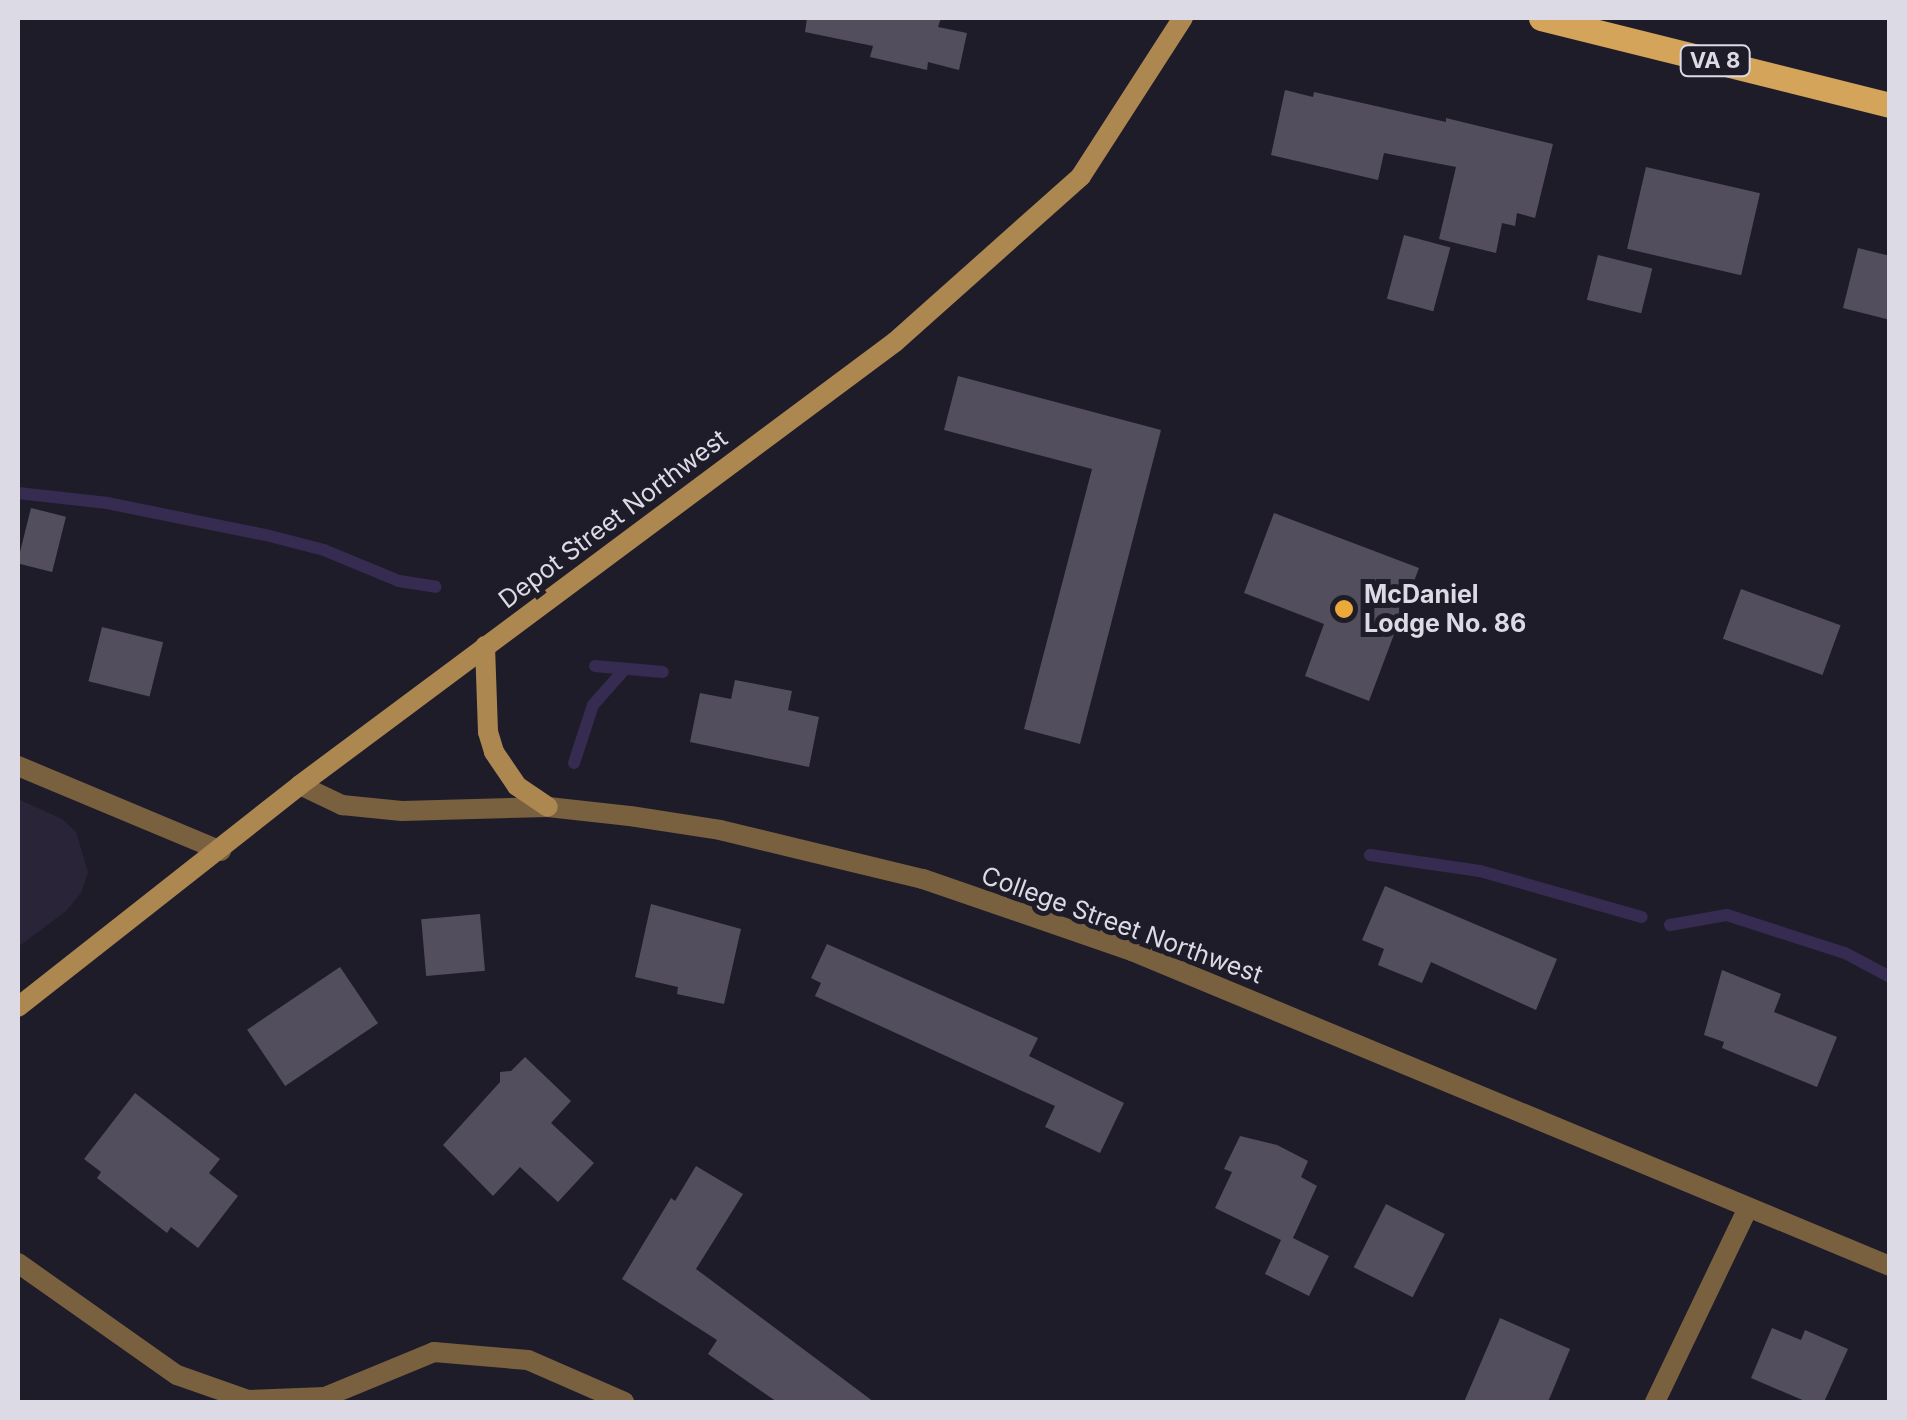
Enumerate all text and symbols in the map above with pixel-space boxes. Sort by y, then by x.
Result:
road number: VA 8 [1678,44,1752,78]
street label: Depot Street Northwest [493,423,733,615]
place label: McDaniel Lodge No. 86 [1364,580,1527,639]
marker: McDaniel Lodge No. 86 [1333,598,1355,620]
street label: College Street Northwest [977,860,1267,990]

